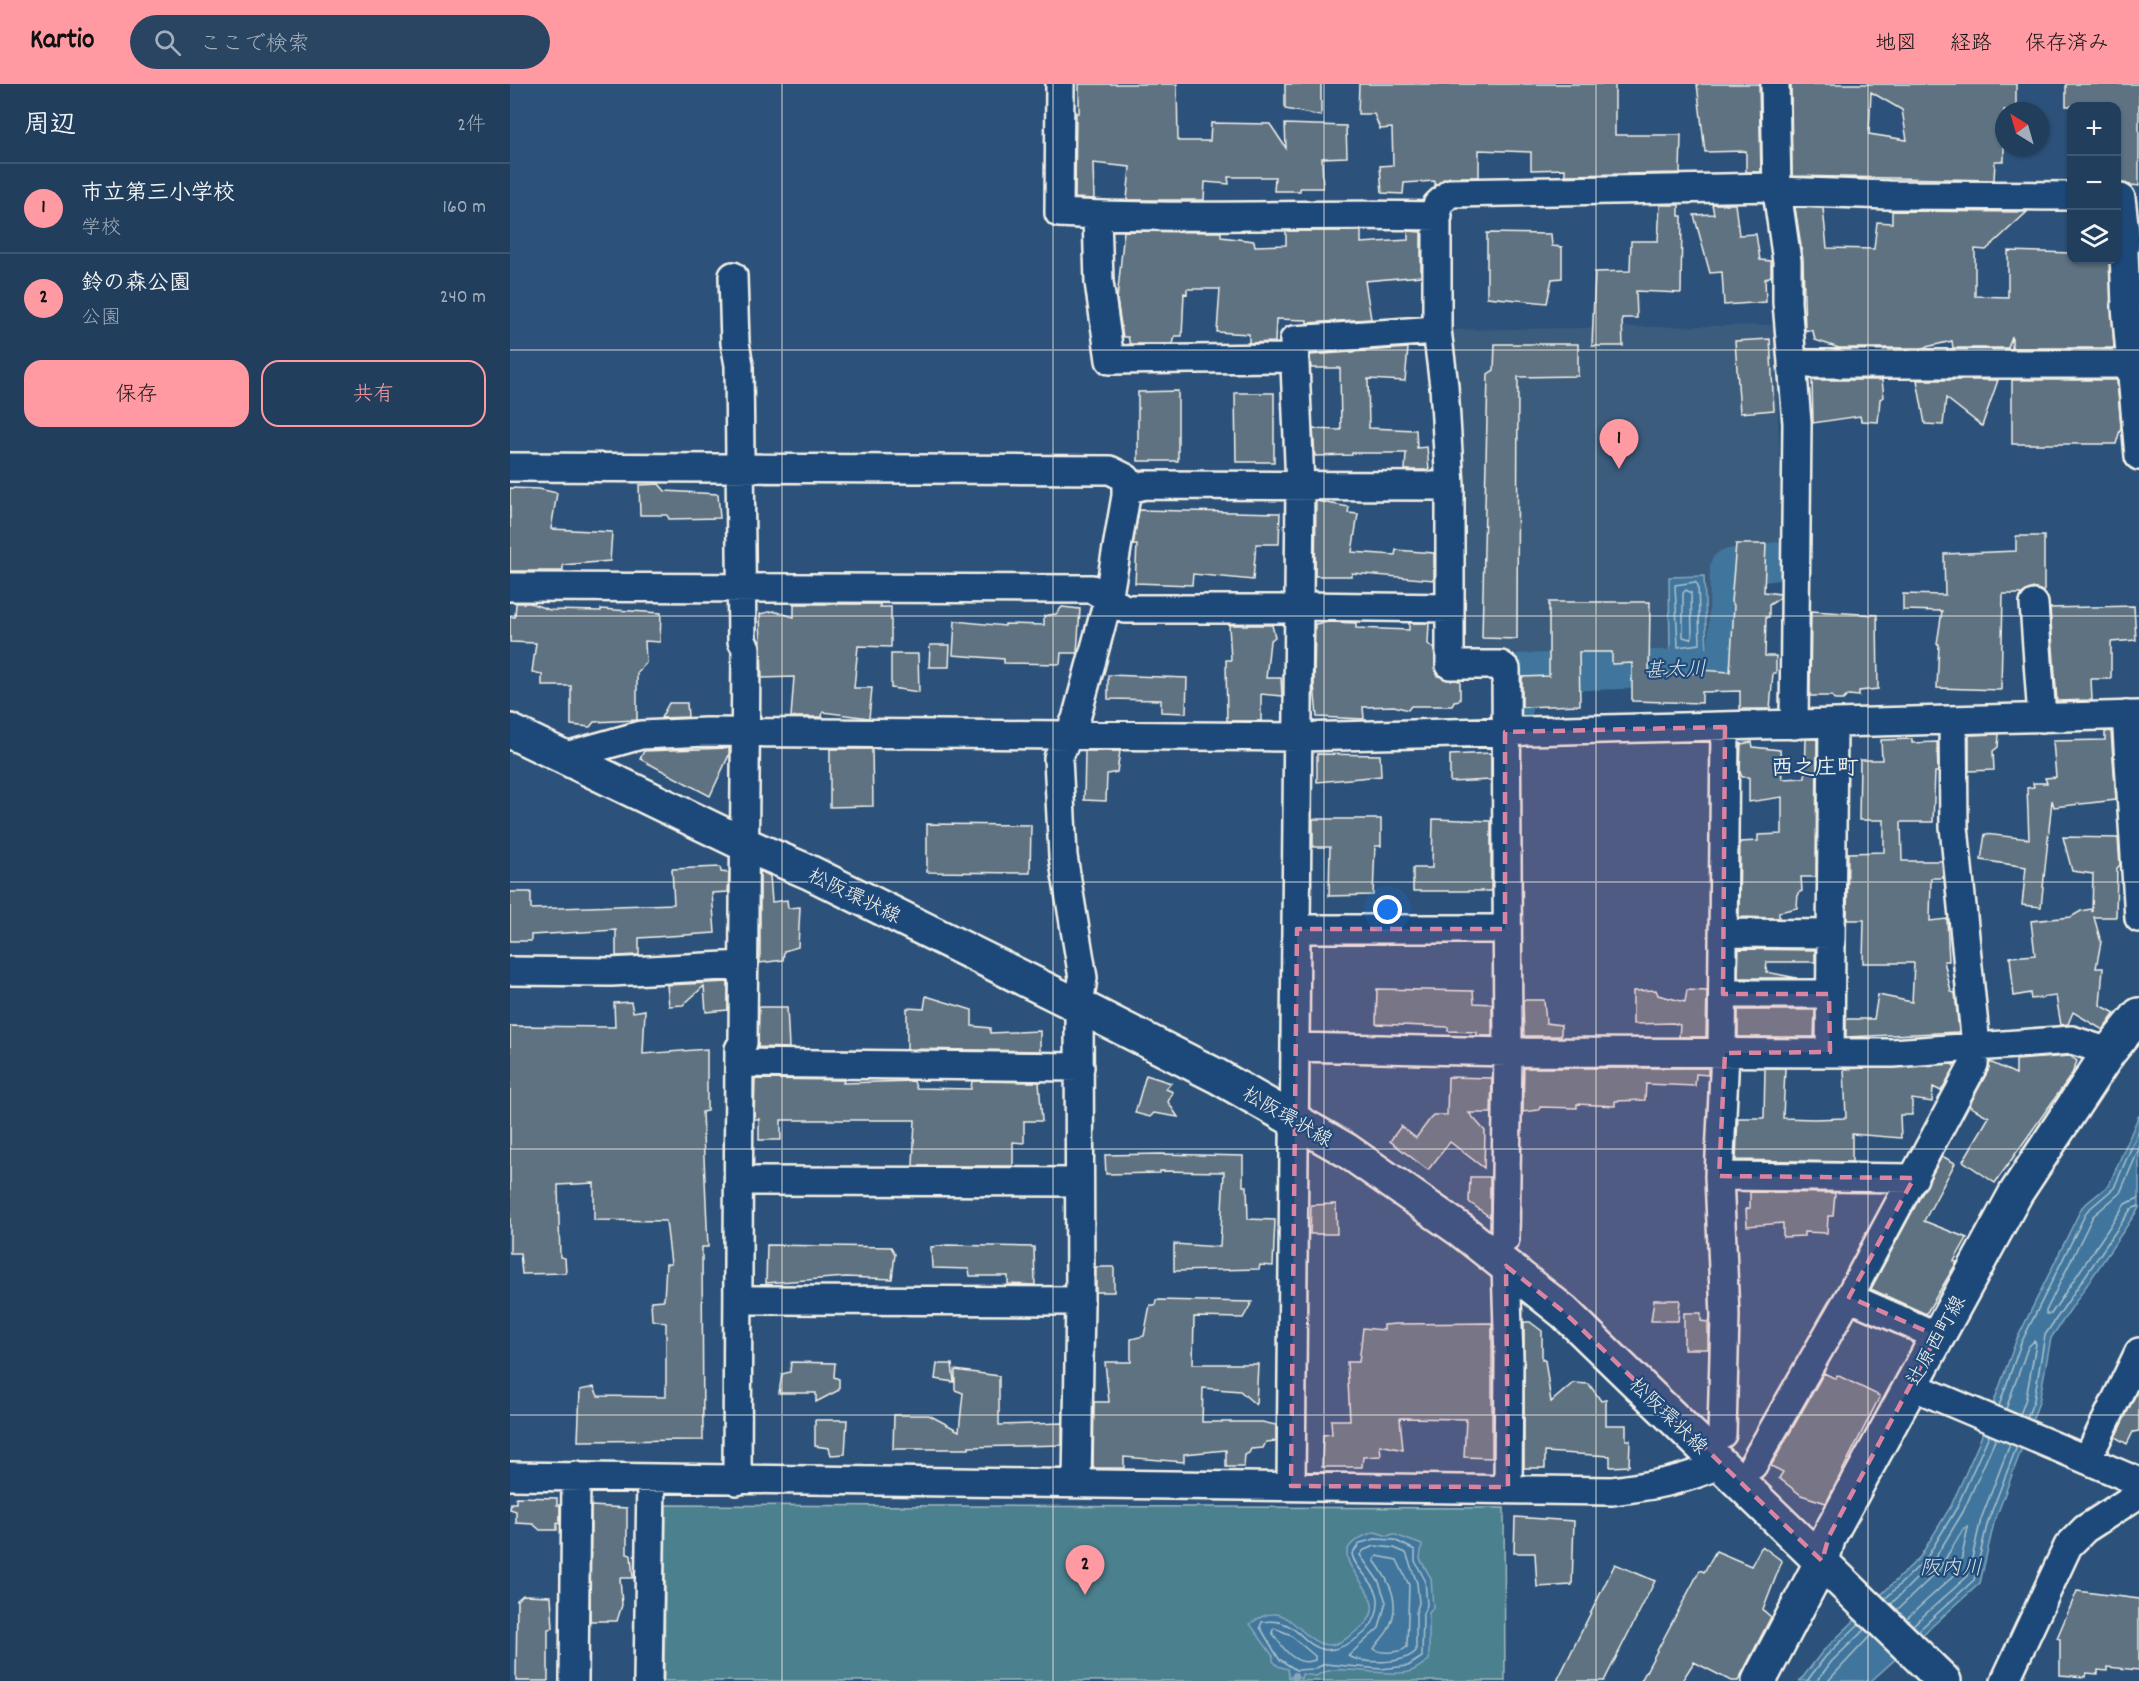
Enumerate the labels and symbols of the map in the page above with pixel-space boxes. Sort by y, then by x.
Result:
north arrow [1995,102,2049,156]
pin: 1 [1600,420,1638,469]
water label: 甚太川 [1643,656,1707,688]
district label: 西之庄町 [1771,754,1859,785]
street label: 松阪環状線 [803,863,905,932]
your location [1373,895,1402,924]
street label: 松阪環状線 [1236,1081,1337,1156]
street label: 辻原西町線 [1901,1291,1974,1392]
street label: 松阪環状線 [1621,1372,1713,1462]
pin: 2 [1066,1546,1104,1595]
water label: 阪内川 [1920,1555,1983,1585]

